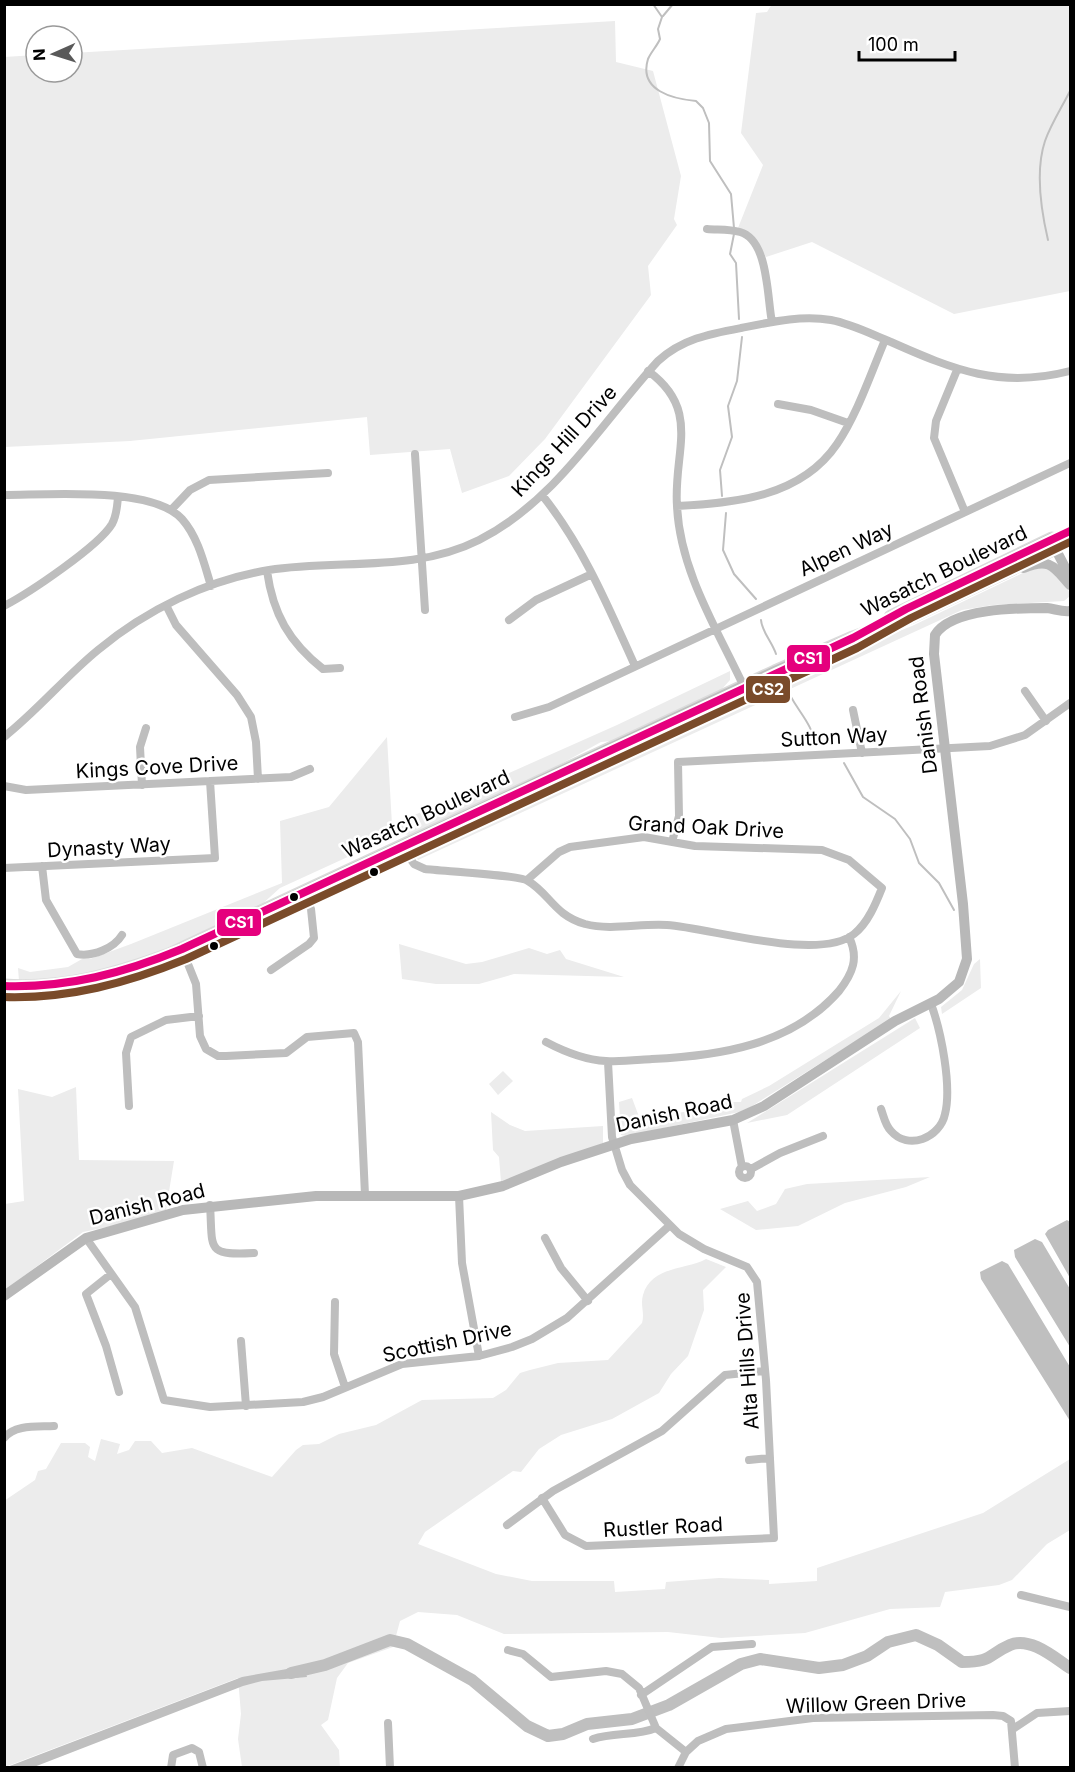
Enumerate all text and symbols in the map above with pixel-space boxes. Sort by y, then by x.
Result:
north arrow [24,24,84,84]
scale bar [859,24,955,62]
text: 100 m [868,34,919,55]
text: N [29,48,49,61]
street label: Kings Hill Drive [506,380,622,502]
street label: Alpen Way [795,517,897,581]
street label: Wasatch Boulevard [857,520,1031,622]
line badge: CS1 [786,644,831,673]
text: CS1 [793,648,823,668]
street label: Danish Road [904,655,942,775]
line badge: CS2 [745,675,791,704]
text: CS2 [752,679,784,699]
street label: Sutton Way [780,722,888,752]
street label: Kings Cove Drive [75,751,239,783]
street label: Wasatch Boulevard [339,765,513,863]
street label: Grand Oak Drive [627,811,785,843]
street label: Dynasty Way [46,832,172,862]
unlabelled marker [368,866,380,878]
unlabelled marker [288,891,300,903]
line badge: CS1 [216,908,262,937]
text: CS1 [224,912,254,932]
unlabelled marker [208,940,220,952]
street label: Danish Road [614,1089,734,1137]
street label: Danish Road [87,1178,207,1230]
street label: Alta Hills Drive [730,1292,764,1430]
street label: Scottish Drive [380,1317,514,1367]
street label: Rustler Road [603,1512,723,1542]
street label: Willow Green Drive [785,1688,967,1718]

